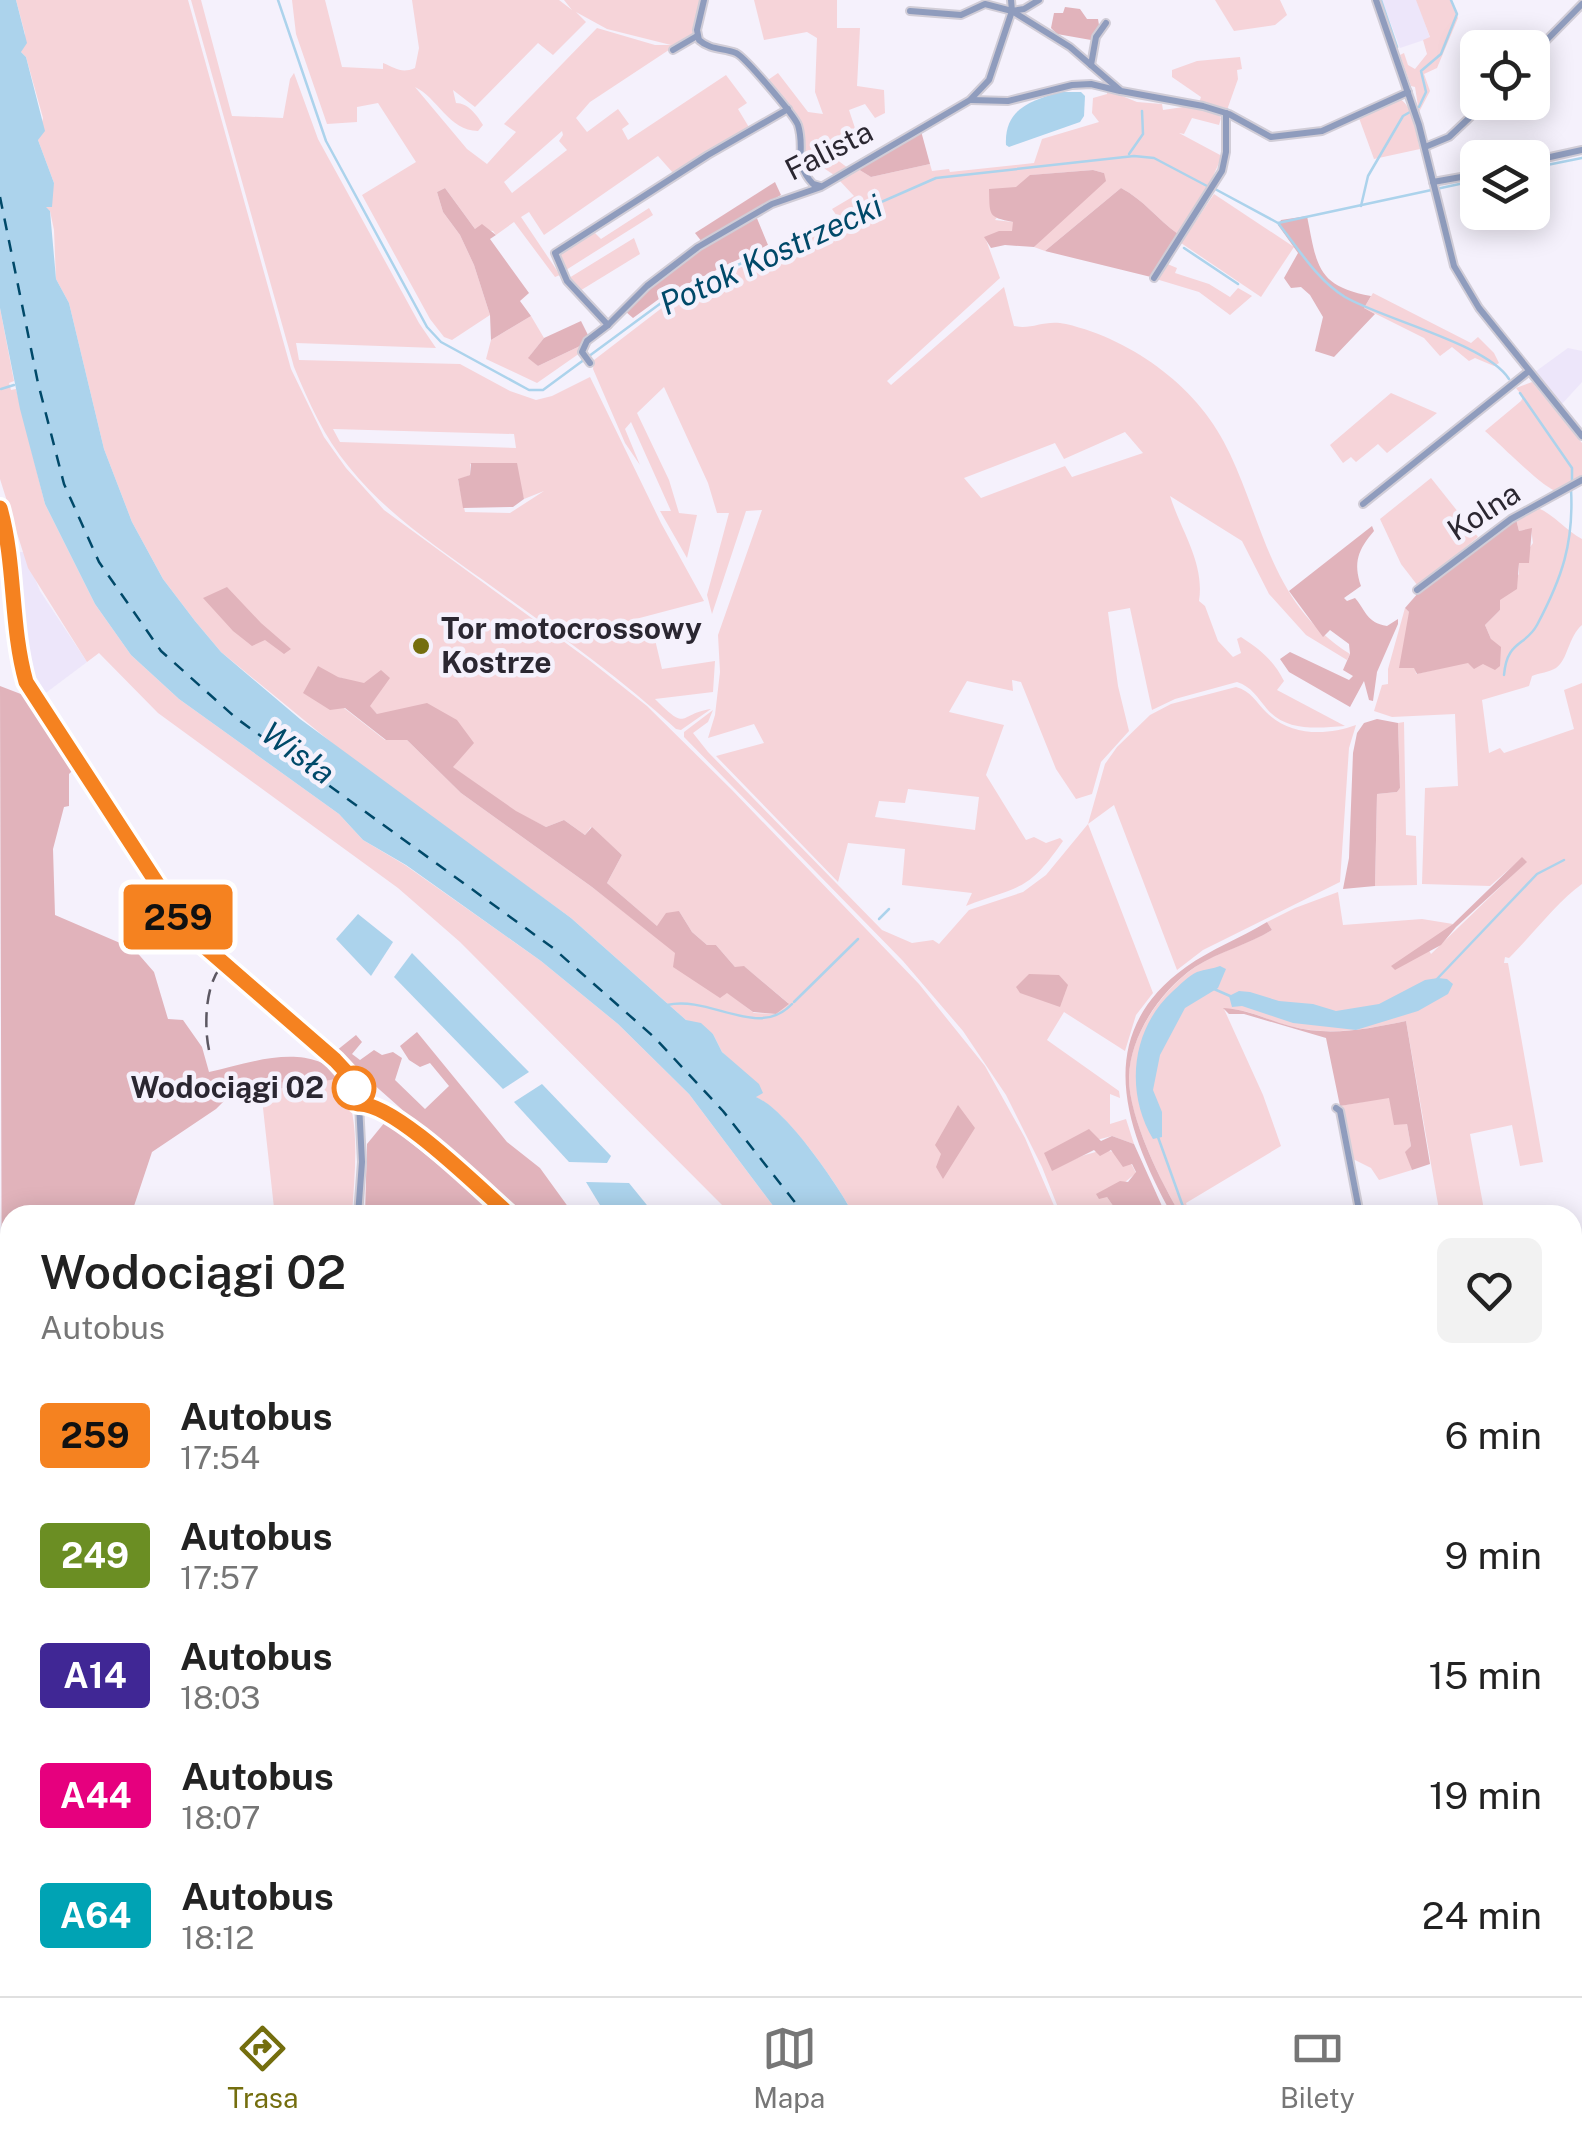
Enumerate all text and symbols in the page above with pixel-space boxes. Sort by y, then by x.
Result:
map controls [1460,30,1550,230]
button: locate [1460,30,1550,120]
street label: Falista [779,113,878,187]
button: layers [1460,140,1550,230]
water label: Potok Kostrzecki [654,187,888,322]
street label: Kolna [1440,474,1527,548]
place label: Tor motocrossowy Kostrze [441,610,702,680]
marker: Tor motocrossowy Kostrze [410,635,432,657]
water label: Wisła [255,714,342,791]
line badge: 259 [120,884,236,950]
text: 259 [144,897,212,938]
marker: Wodociągi 02 [333,1067,375,1109]
place label: Wodociągi 02 [130,1069,324,1105]
button: heart [1437,1238,1542,1343]
text: Wodociągi 02 [40,1243,346,1300]
text: Autobus [40,1309,165,1346]
text: Autobus [180,1394,332,1439]
text: 6 min [1445,1413,1542,1458]
text: 259 [61,1415,129,1456]
text: 17:54 [180,1439,260,1476]
text: Autobus [180,1514,332,1559]
text: 9 min [1445,1533,1542,1578]
text: 249 [61,1535,129,1576]
text: 17:57 [180,1559,259,1596]
text: Autobus [180,1634,332,1679]
text: 15 min [1429,1653,1542,1698]
text: A14 [63,1655,127,1696]
text: 18:03 [180,1679,261,1716]
text: Autobus [181,1754,334,1799]
text: 19 min [1429,1773,1542,1818]
text: A44 [60,1775,131,1816]
text: 18:07 [181,1799,261,1836]
text: Autobus [181,1874,334,1919]
text: 24 min [1422,1893,1542,1938]
text: A64 [60,1895,131,1936]
text: 18:12 [181,1919,254,1956]
tab: Trasa [227,2021,299,2114]
tab: Mapa [753,2021,825,2114]
tab: Bilety [1280,2021,1355,2114]

